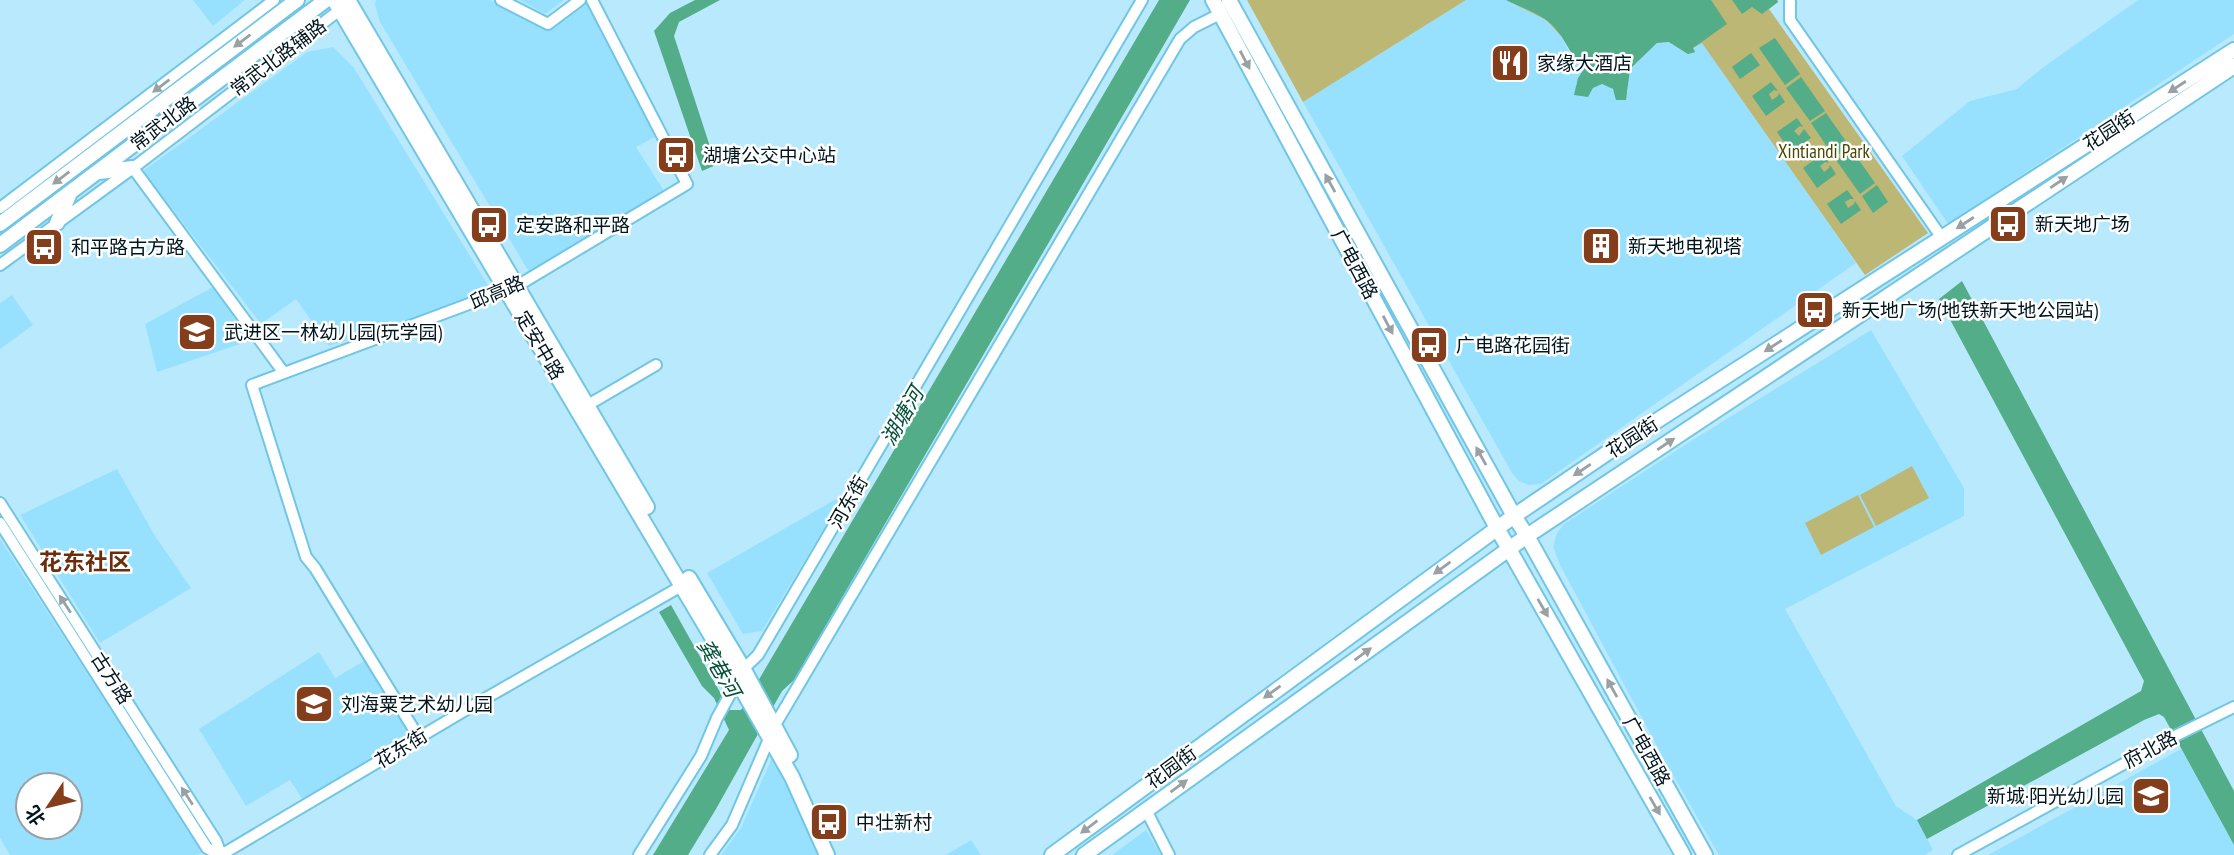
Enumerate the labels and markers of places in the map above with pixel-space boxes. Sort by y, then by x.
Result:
restaurant icon: 家缘大酒店 [1489,42,1531,84]
place label: 家缘大酒店 [1537,51,1632,75]
bus stop icon: 湖塘公交中心站 [655,134,697,176]
place label: 湖塘公交中心站 [703,143,836,167]
bus stop icon: 新天地广场 [1987,203,2029,245]
bus stop icon: 定安路和平路 [468,204,510,246]
place label: 新天地广场 [2035,212,2130,236]
place label: 定安路和平路 [516,213,630,237]
building icon: 新天地电视塔 [1580,225,1622,267]
bus stop icon: 和平路古方路 [23,226,65,268]
place label: 新天地电视塔 [1628,234,1742,258]
place label: 和平路古方路 [71,235,185,259]
bus stop icon: 新天地广场(地铁新天地公园站) [1794,289,1836,331]
place label: 新天地广场(地铁新天地公园站) [1842,298,2098,322]
school or university icon: 武进区一林幼儿园(玩学园) [176,311,218,353]
place label: 武进区一林幼儿园(玩学园) [224,320,442,344]
bus stop icon: 广电路花园街 [1408,324,1450,366]
place label: 广电路花园街 [1456,333,1570,357]
school or university icon: 刘海粟艺术幼儿园 [293,683,335,725]
place label: 刘海粟艺术幼儿园 [341,692,493,716]
school or university icon: 新城·阳光幼儿园 [2130,775,2172,817]
place label: 新城·阳光幼儿园 [1987,784,2124,808]
bus stop icon: 中壮新村 [808,801,850,843]
place label: 中壮新村 [856,810,932,834]

